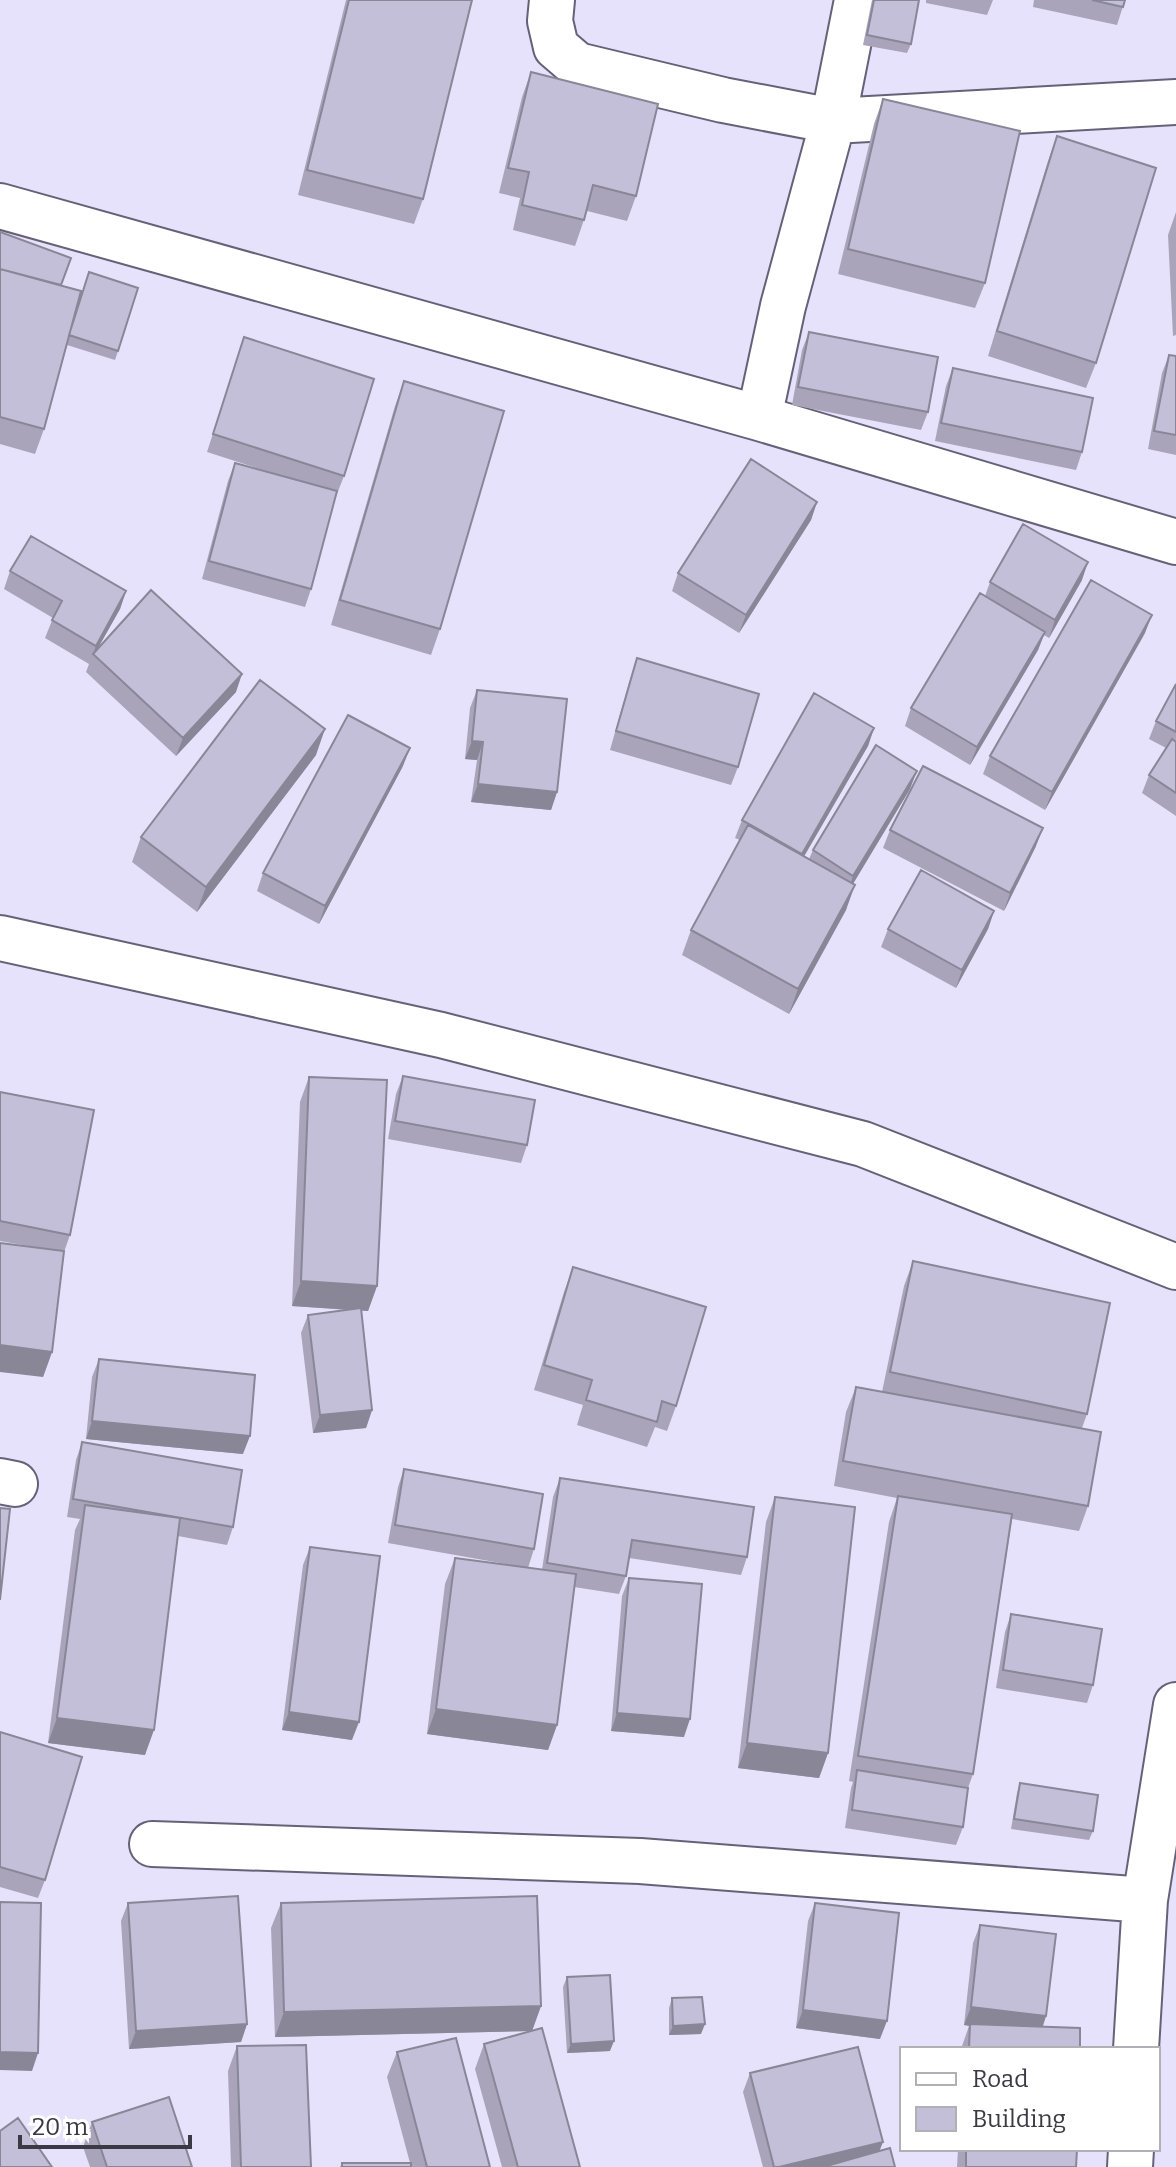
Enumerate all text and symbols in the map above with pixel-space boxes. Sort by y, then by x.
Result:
legend [900,2047,1160,2151]
text: Road [972,2065,1028,2093]
scale bar [20,2099,190,2149]
text: Building [972,2105,1066,2133]
text: 20 m [32,2113,88,2141]

